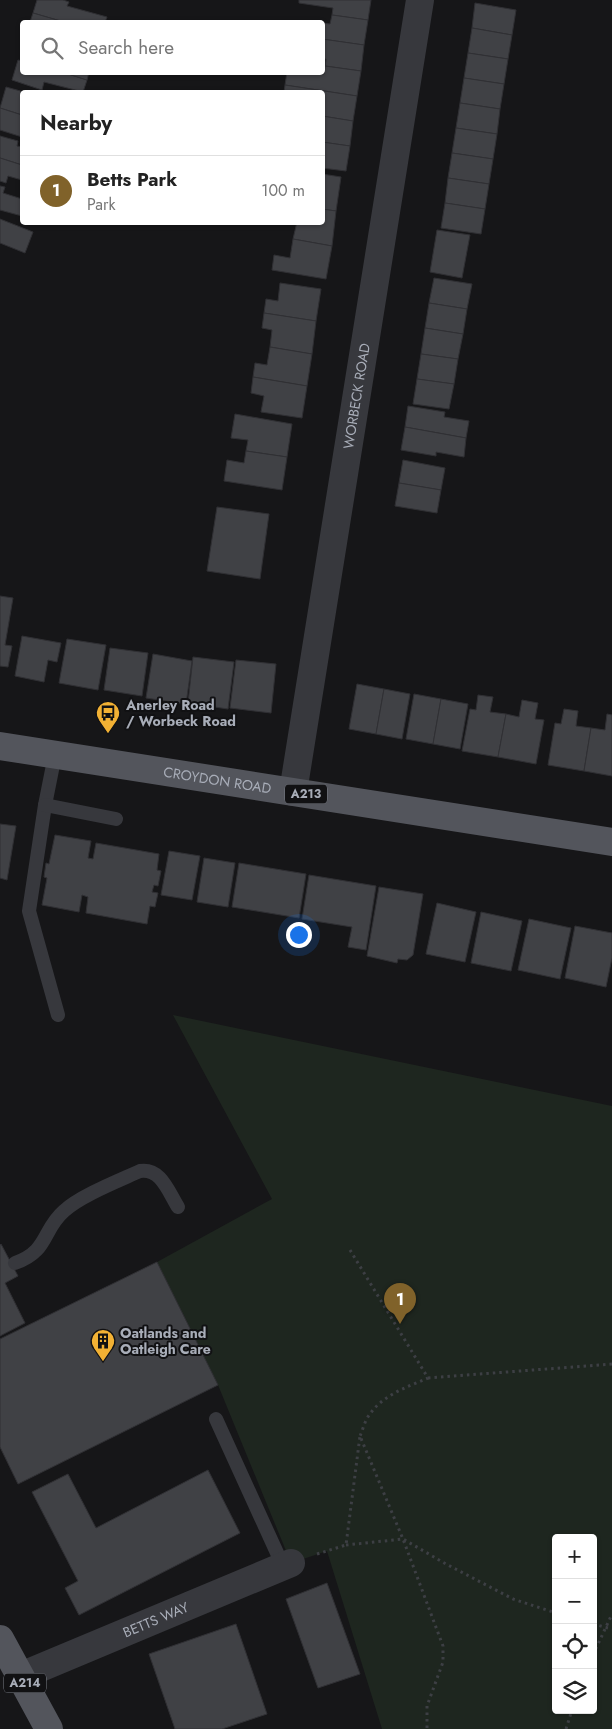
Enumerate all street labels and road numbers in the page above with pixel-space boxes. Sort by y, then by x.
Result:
street label: WORBECK ROAD [338,342,375,450]
street label: CROYDON ROAD [162,762,273,798]
road number: A213 [285,784,327,804]
street label: BETTS WAY [120,1597,192,1642]
road number: A214 [4,1674,46,1692]

